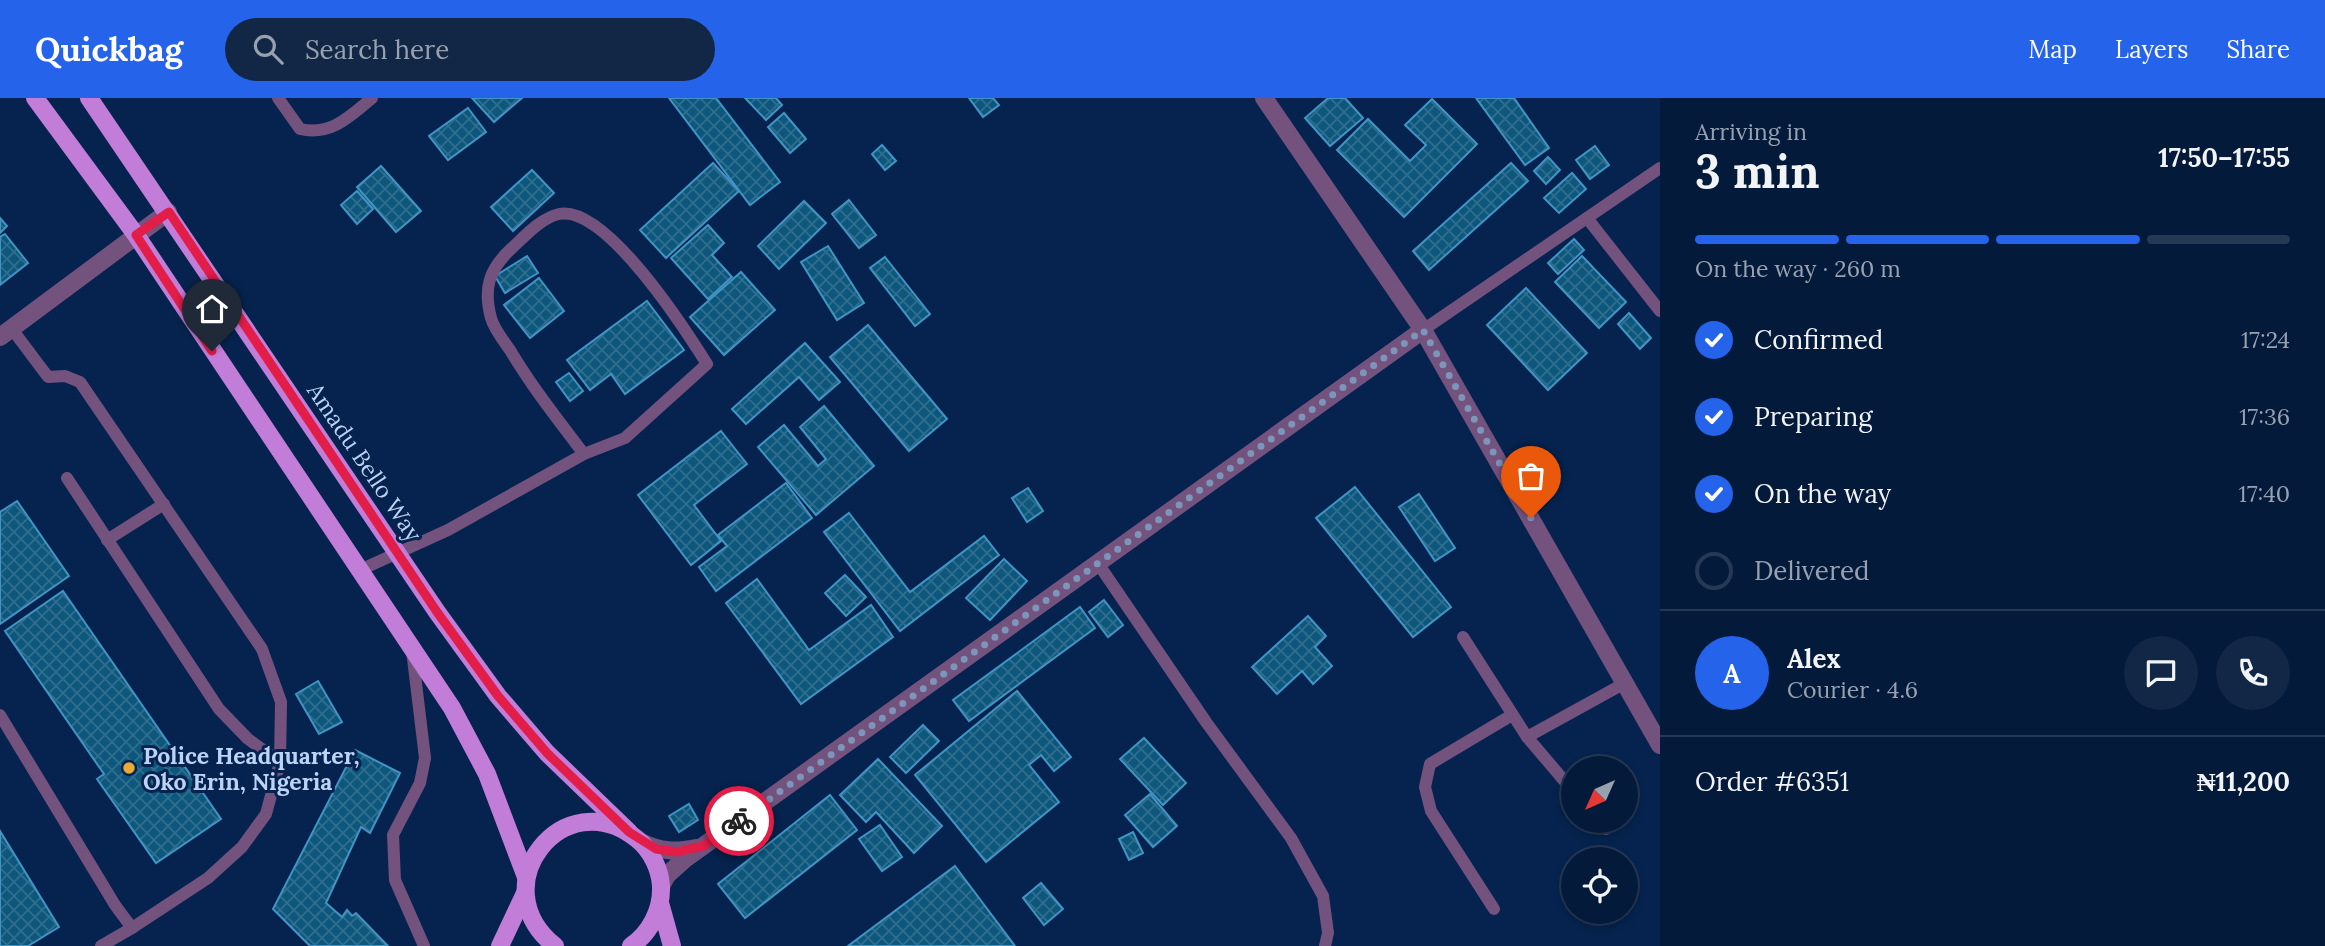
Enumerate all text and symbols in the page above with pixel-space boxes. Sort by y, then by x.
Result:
search box [225,18,715,81]
text: Quickbag [35,28,183,70]
icon: search [249,30,287,68]
text: Search here [305,33,449,66]
text: Map [2028,34,2077,65]
text: Layers [2115,34,2188,65]
text: Share [2226,34,2290,65]
text: Arriving in [1695,117,1807,146]
text: 17:50–17:55 [2158,141,2290,174]
text: 3 min [1695,142,1820,201]
text: On the way · 260 m [1695,254,1901,283]
pin [182,279,242,351]
icon: home [193,290,231,328]
icon: check [1695,321,1733,359]
text: Confirmed [1754,323,1883,356]
text: 17:24 [2241,325,2290,354]
street label: Amadu Bello Way [301,376,429,547]
icon: check [1695,398,1733,436]
text: Preparing [1754,400,1873,433]
text: 17:36 [2239,402,2290,431]
pin [1501,446,1561,518]
icon: bag [1512,457,1550,495]
icon: check [1695,475,1733,513]
text: On the way [1754,477,1891,510]
text: 17:40 [2239,479,2290,508]
text: Delivered [1754,554,1870,587]
button: chat [2124,636,2198,710]
button: phone [2216,636,2290,710]
text: Alex [1787,642,1841,675]
text: A [1723,657,1741,690]
text: Courier · 4.6 [1787,675,1918,704]
place label: Police Headquarter, Oko Erin, Nigeria [143,741,359,796]
north arrow [1561,756,1638,833]
map controls [1561,756,1638,924]
marker: Police Headquarter, Oko Erin, Nigeria [121,760,137,776]
text: Order #6351 [1695,765,1849,798]
text: ₦11,200 [2197,765,2290,798]
courier [704,786,774,856]
icon: bike [720,802,758,840]
button: locate [1561,847,1638,924]

